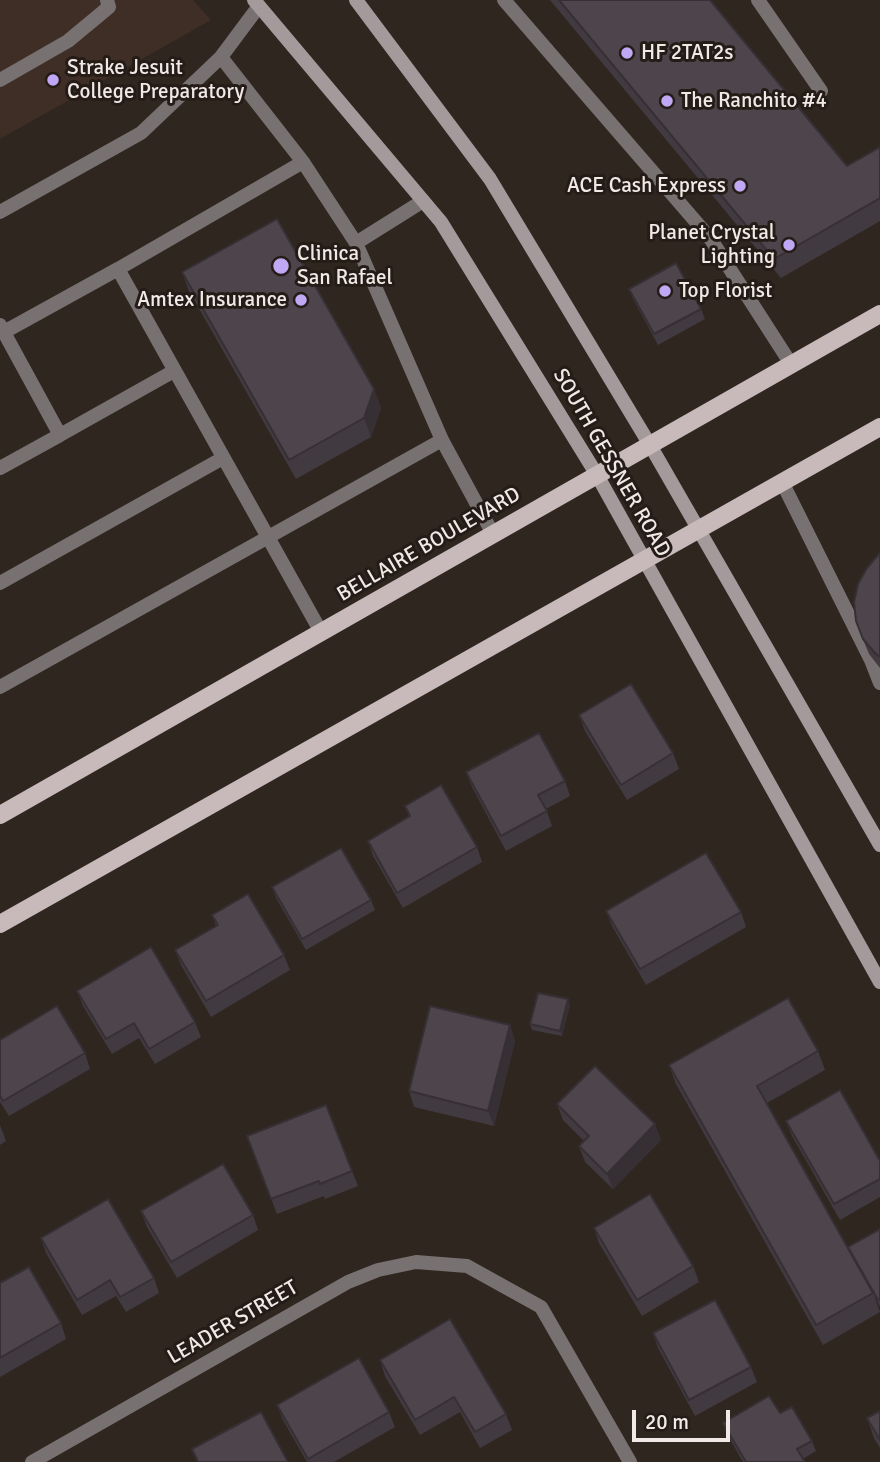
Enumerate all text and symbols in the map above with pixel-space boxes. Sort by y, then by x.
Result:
place label: HF 2TAT2s [641,40,734,66]
marker: HF 2TAT2s [619,45,635,61]
place label: Strake Jesuit College Preparatory [67,55,244,105]
marker: Strake Jesuit College Preparatory [45,72,61,88]
place label: The Ranchito #4 [681,88,827,114]
marker: The Ranchito #4 [659,93,675,109]
place label: ACE Cash Express [567,173,726,199]
marker: ACE Cash Express [732,178,748,194]
place label: Planet Crystal Lighting [648,220,775,270]
marker: Planet Crystal Lighting [781,237,797,253]
place label: Clinica San Rafael [297,241,393,291]
marker: Clinica San Rafael [271,256,291,276]
place label: Top Florist [679,278,772,304]
marker: Top Florist [657,283,673,299]
place label: Amtex Insurance [137,287,287,313]
marker: Amtex Insurance [293,292,309,308]
street label: SOUTH GESSNER ROAD [547,364,675,562]
street label: BELLAIRE BOULEVARD [333,482,525,608]
street label: LEADER STREET [163,1275,303,1371]
scale bar [635,1396,733,1440]
text: 20 m [645,1409,689,1435]

